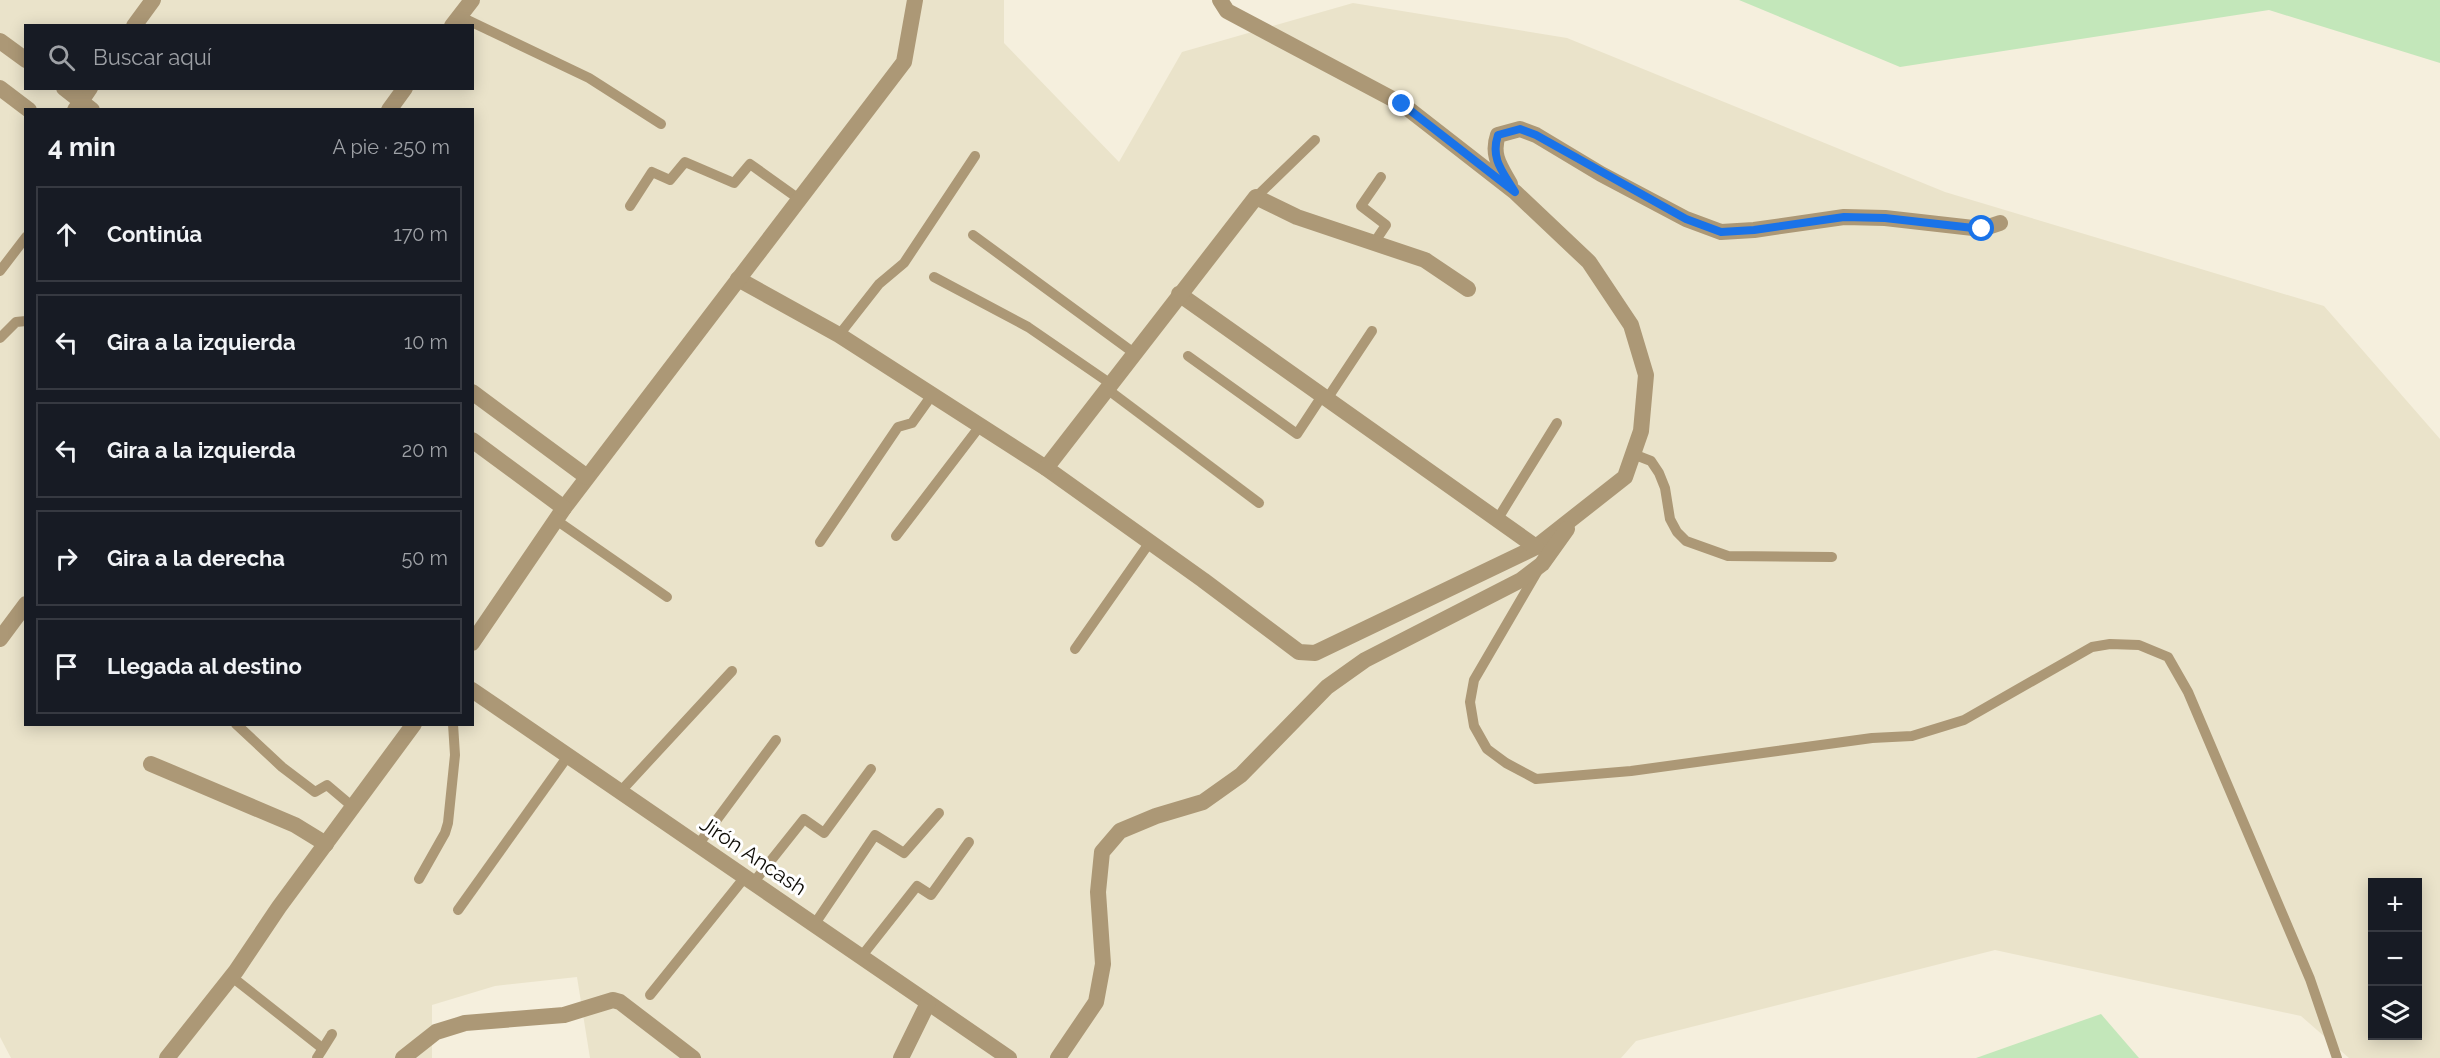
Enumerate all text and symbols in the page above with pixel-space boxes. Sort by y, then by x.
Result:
search box [24,24,474,90]
icon: search [45,41,78,74]
text: Buscar aquí [93,44,212,70]
route end [1388,90,1414,116]
text: 4 min [48,132,116,162]
text: A pie · 250 m [333,135,450,159]
route start [1968,215,1994,241]
icon: ahead [50,218,83,251]
text: Continúa [107,221,202,247]
text: 170 m [393,222,448,246]
icon: left [50,326,83,359]
text: Gira a la izquierda [107,329,296,355]
text: 10 m [404,330,448,354]
icon: left [50,434,83,467]
text: Gira a la izquierda [107,437,296,463]
text: 20 m [402,438,448,462]
icon: right [50,542,83,575]
text: Gira a la derecha [107,545,285,571]
text: 50 m [401,546,448,570]
icon: arrive [50,650,83,683]
text: Llegada al destino [107,653,302,679]
street label: Jirón Ancash [695,811,811,900]
map controls [2368,878,2422,1040]
button: + [2368,878,2422,932]
button: − [2368,932,2422,986]
button: layers [2368,986,2422,1040]

